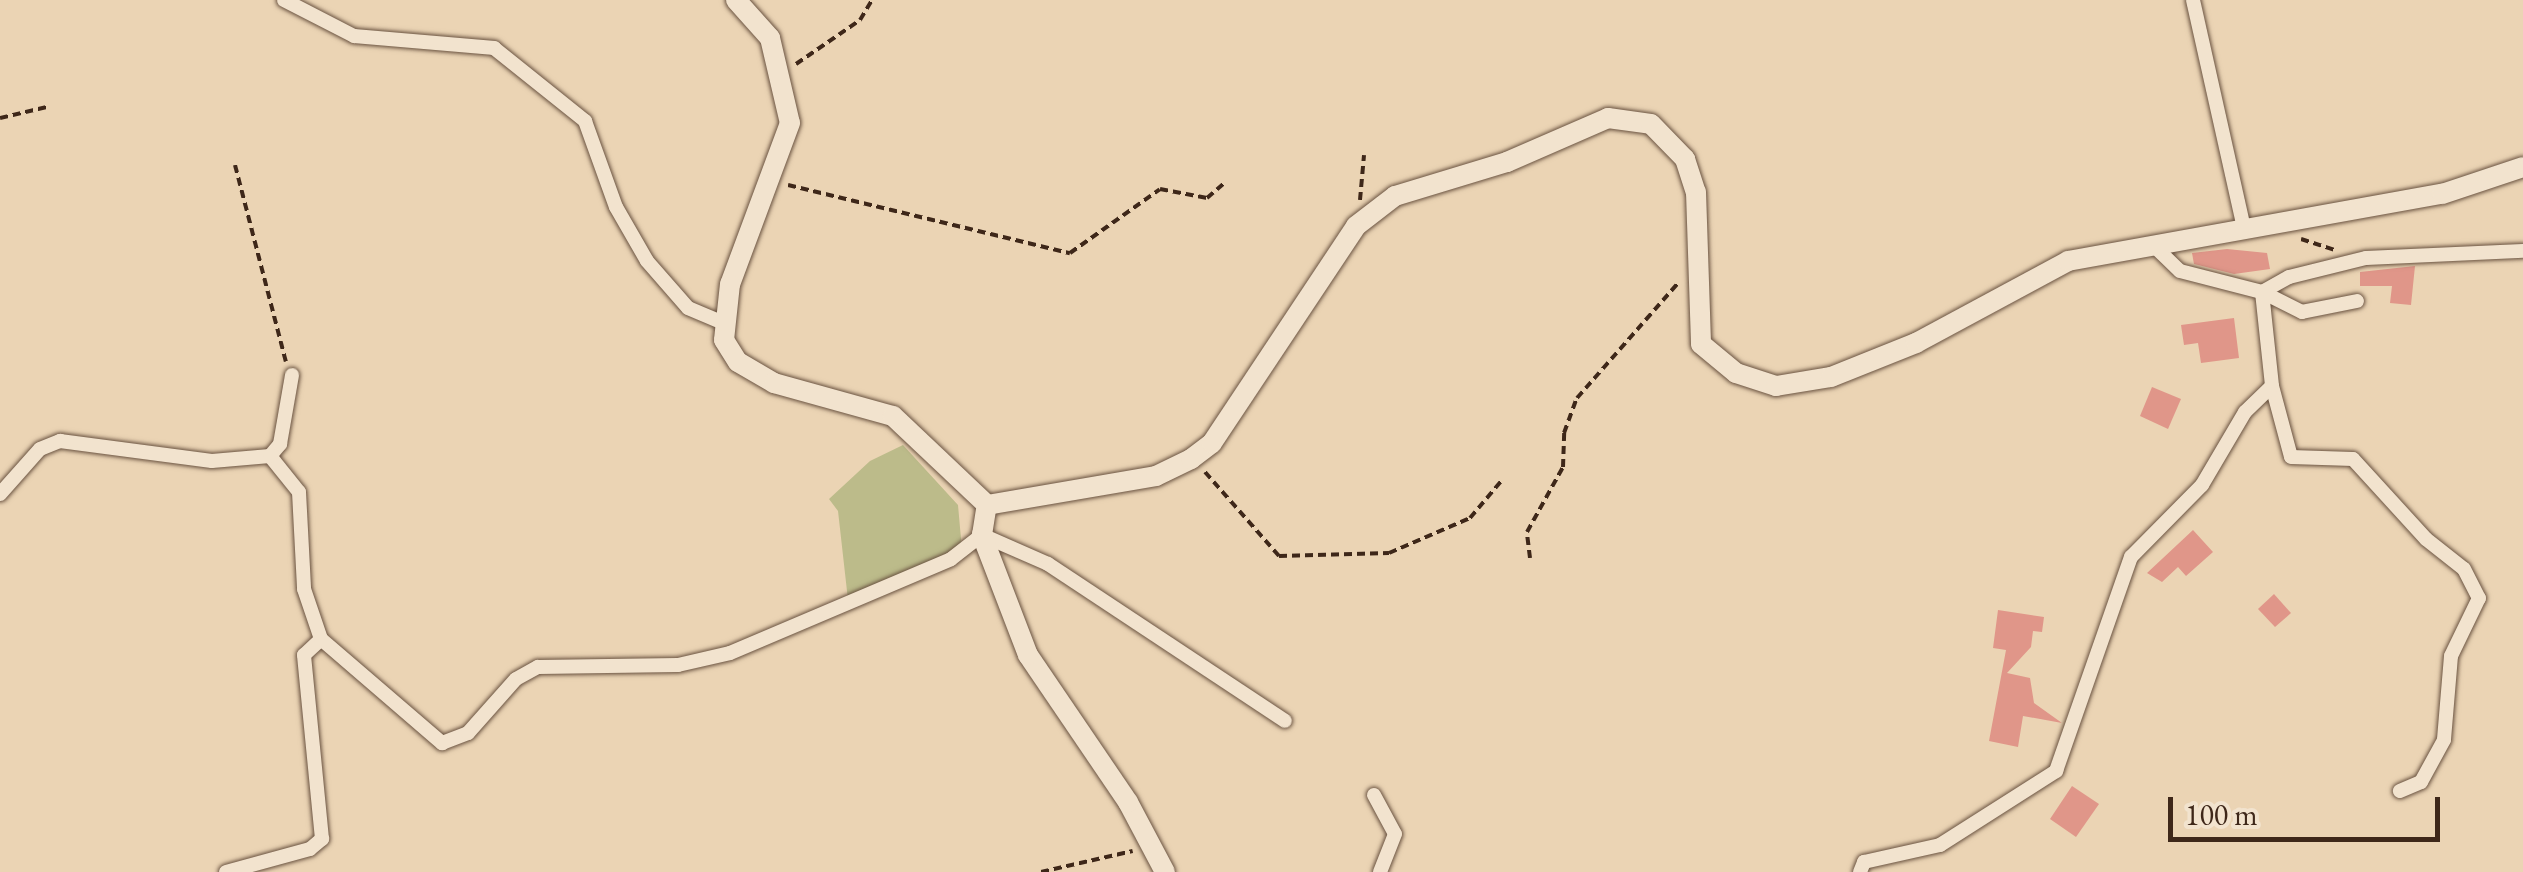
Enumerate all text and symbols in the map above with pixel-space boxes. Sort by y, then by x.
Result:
scale bar [2173,777,2446,839]
text: 100 m [2185,795,2258,834]

